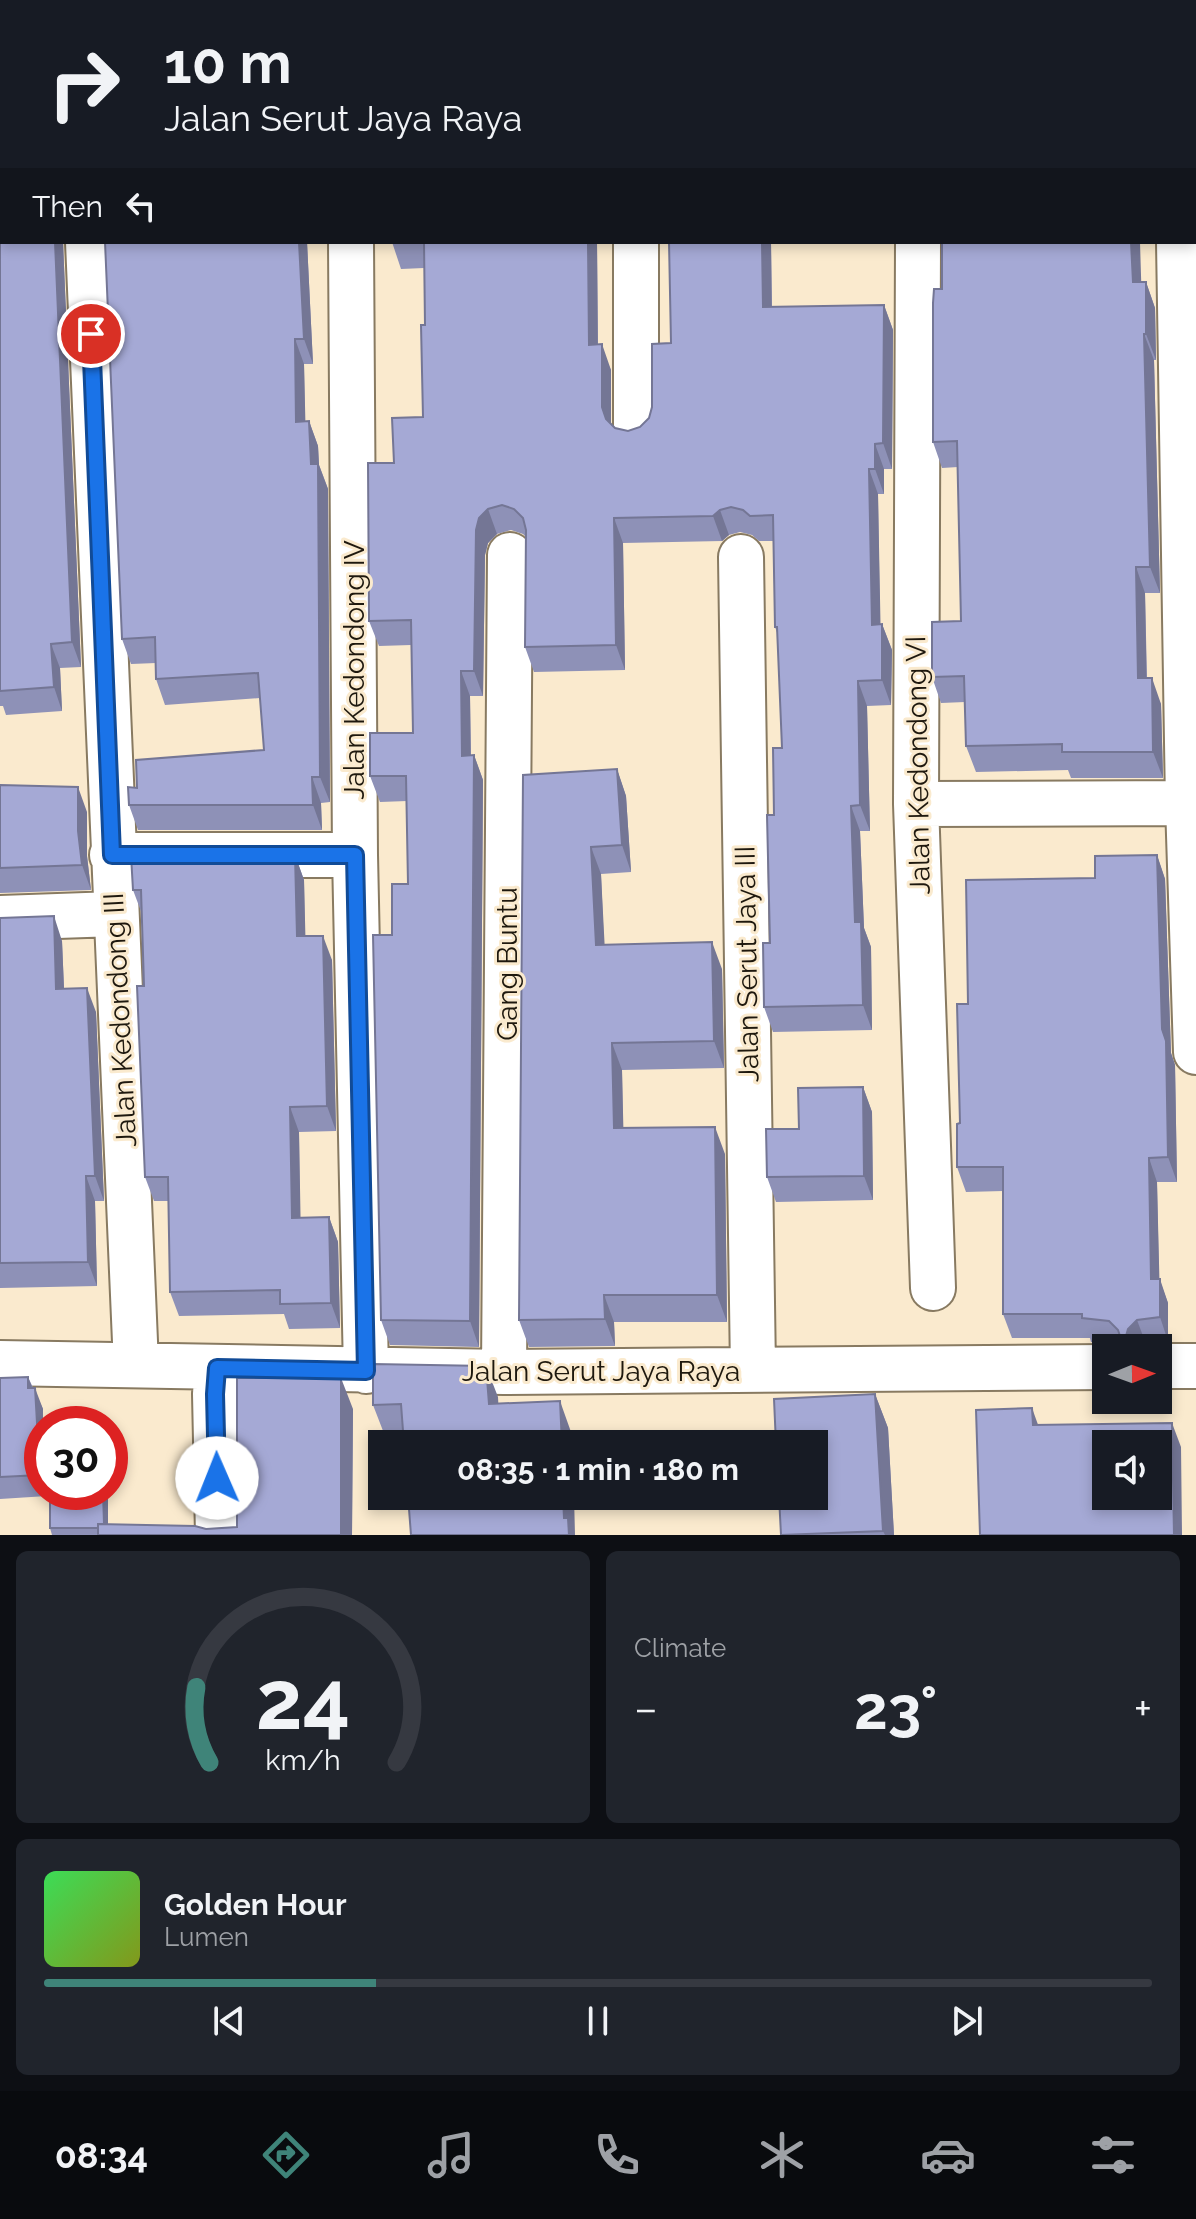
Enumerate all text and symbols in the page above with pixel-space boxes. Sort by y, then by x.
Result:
text: 10 m [164,30,292,96]
icon: right [32,32,136,136]
text: Jalan Serut Jaya Raya [164,97,522,139]
icon: left [119,184,163,228]
text: Then [32,189,103,224]
pin [57,300,125,368]
icon: arrive [69,312,113,356]
street label: Jalan Kedondong IV [338,540,371,800]
street label: Jalan Kedondong VI [899,635,937,895]
street label: Jalan Serut Jaya III [728,845,766,1083]
street label: Gang Buntu [491,887,524,1041]
street label: Jalan Kedondong III [97,892,143,1148]
north arrow [1092,1334,1172,1414]
map controls [1092,1334,1172,1510]
street label: Jalan Serut Jaya Raya [462,1355,740,1388]
speed limit sign: 30 [24,1406,128,1510]
button: sound [1092,1430,1172,1510]
position arrow [175,1436,259,1520]
text: 08:35 · 1 min · 180 m [457,1452,739,1487]
text: Climate [634,1633,726,1663]
text: 24 [256,1651,350,1748]
text: 23° [854,1673,937,1743]
text: − [634,1683,658,1734]
text: + [1134,1683,1152,1734]
text: km/h [265,1743,341,1777]
text: Golden Hour [164,1887,347,1922]
text: Lumen [164,1922,249,1952]
icon: previous [207,1999,251,2043]
icon: pause [576,1999,620,2043]
icon: next [945,1999,989,2043]
icon: directions [258,2127,314,2183]
icon: music [423,2127,479,2183]
icon: phone [589,2127,645,2183]
icon: climate [754,2127,810,2183]
icon: car [920,2127,976,2183]
icon: filters [1085,2127,1141,2183]
text: 08:34 [55,2134,148,2176]

